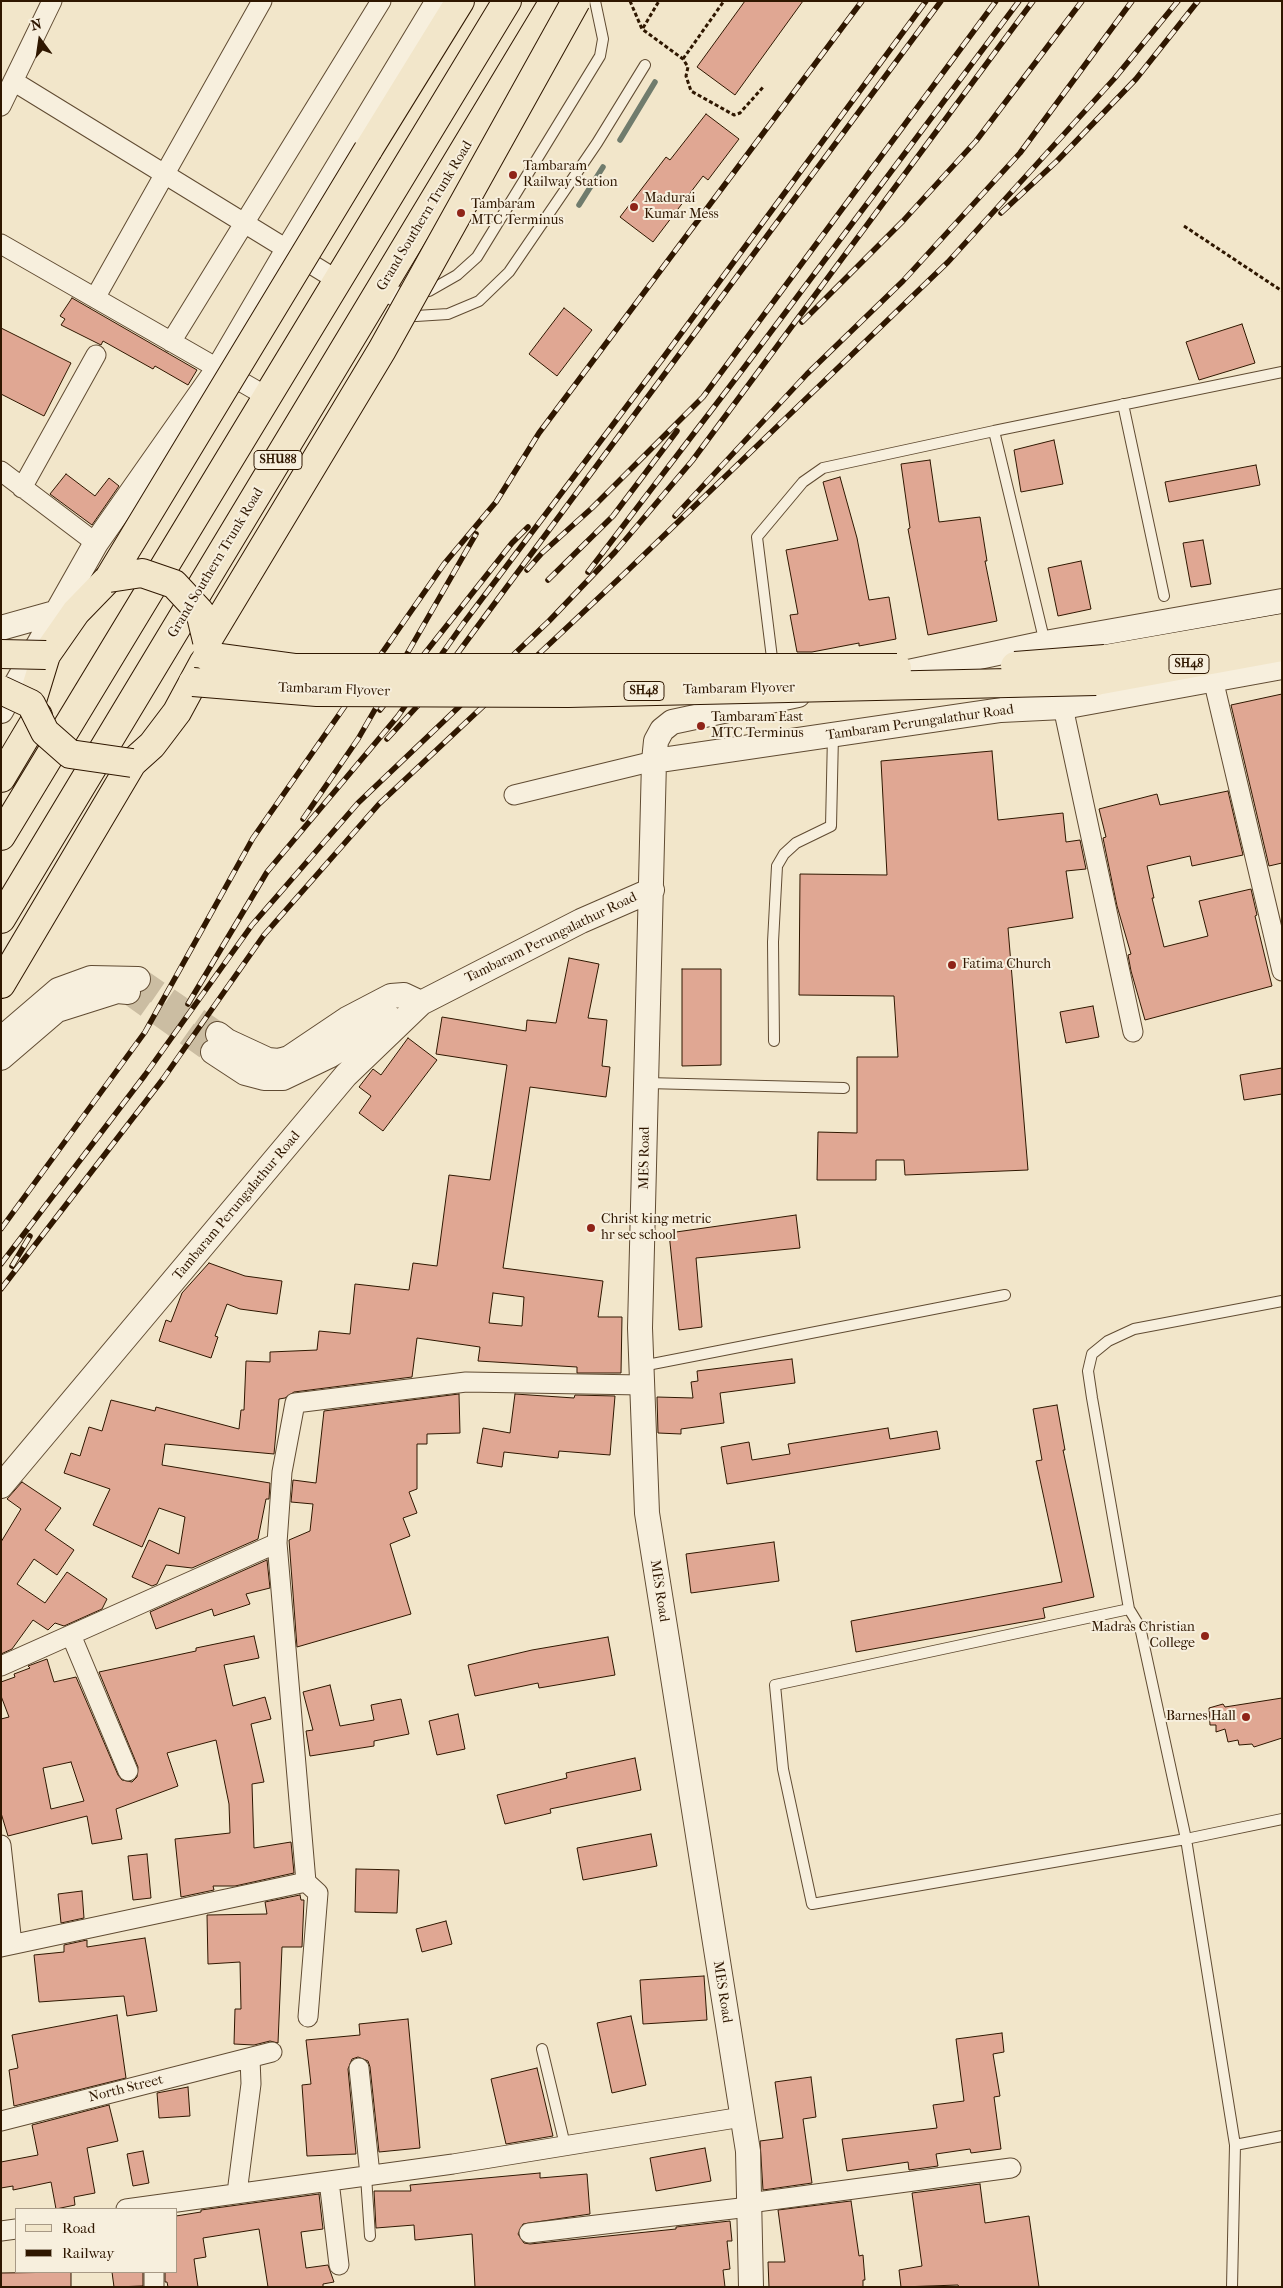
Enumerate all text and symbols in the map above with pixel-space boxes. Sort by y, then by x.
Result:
north arrow [15,15,65,65]
text: N [29,15,43,34]
street label: Grand Southern Trunk Road [374,138,476,294]
place label: Tambaram Railway Station [523,159,618,192]
marker: Tambaram Railway Station [507,169,519,181]
place label: Madurai Kumar Mess [644,191,719,223]
place label: Tambaram MTC Terminus [471,197,564,230]
marker: Madurai Kumar Mess [628,201,640,213]
marker: Tambaram MTC Terminus [455,207,467,219]
road number: SHU88 [254,450,302,470]
street label: Grand Southern Trunk Road [165,485,267,641]
road number: SH48 [1169,654,1209,674]
street label: Tambaram Flyover [278,680,390,700]
street label: Tambaram Flyover [683,680,795,698]
road number: SH48 [624,681,664,700]
street label: Tambaram Perungalathur Road [825,702,1015,744]
place label: Tambaram East MTC Terminus [711,710,804,742]
marker: Tambaram East MTC Terminus [695,720,707,732]
street label: Tambaram Perungalathur Road [462,889,640,987]
place label: Fatima Church [962,957,1051,973]
marker: Fatima Church [946,959,958,971]
street label: MES Road [636,1126,654,1190]
street label: Tambaram Perungalathur Road [170,1128,304,1284]
place label: Christ king metric hr sec school [601,1212,711,1244]
marker: Christ king metric hr sec school [585,1222,597,1234]
street label: MES Road [646,1559,672,1623]
place label: Madras Christian College [1091,1620,1195,1652]
marker: Madras Christian College [1199,1630,1211,1642]
place label: Barnes Hall [1166,1709,1236,1725]
marker: Barnes Hall [1240,1711,1252,1723]
street label: MES Road [709,1960,735,2024]
street label: North Street [87,2072,165,2106]
legend [15,2208,178,2273]
text: Road [62,2219,95,2237]
text: Railway [62,2244,114,2262]

